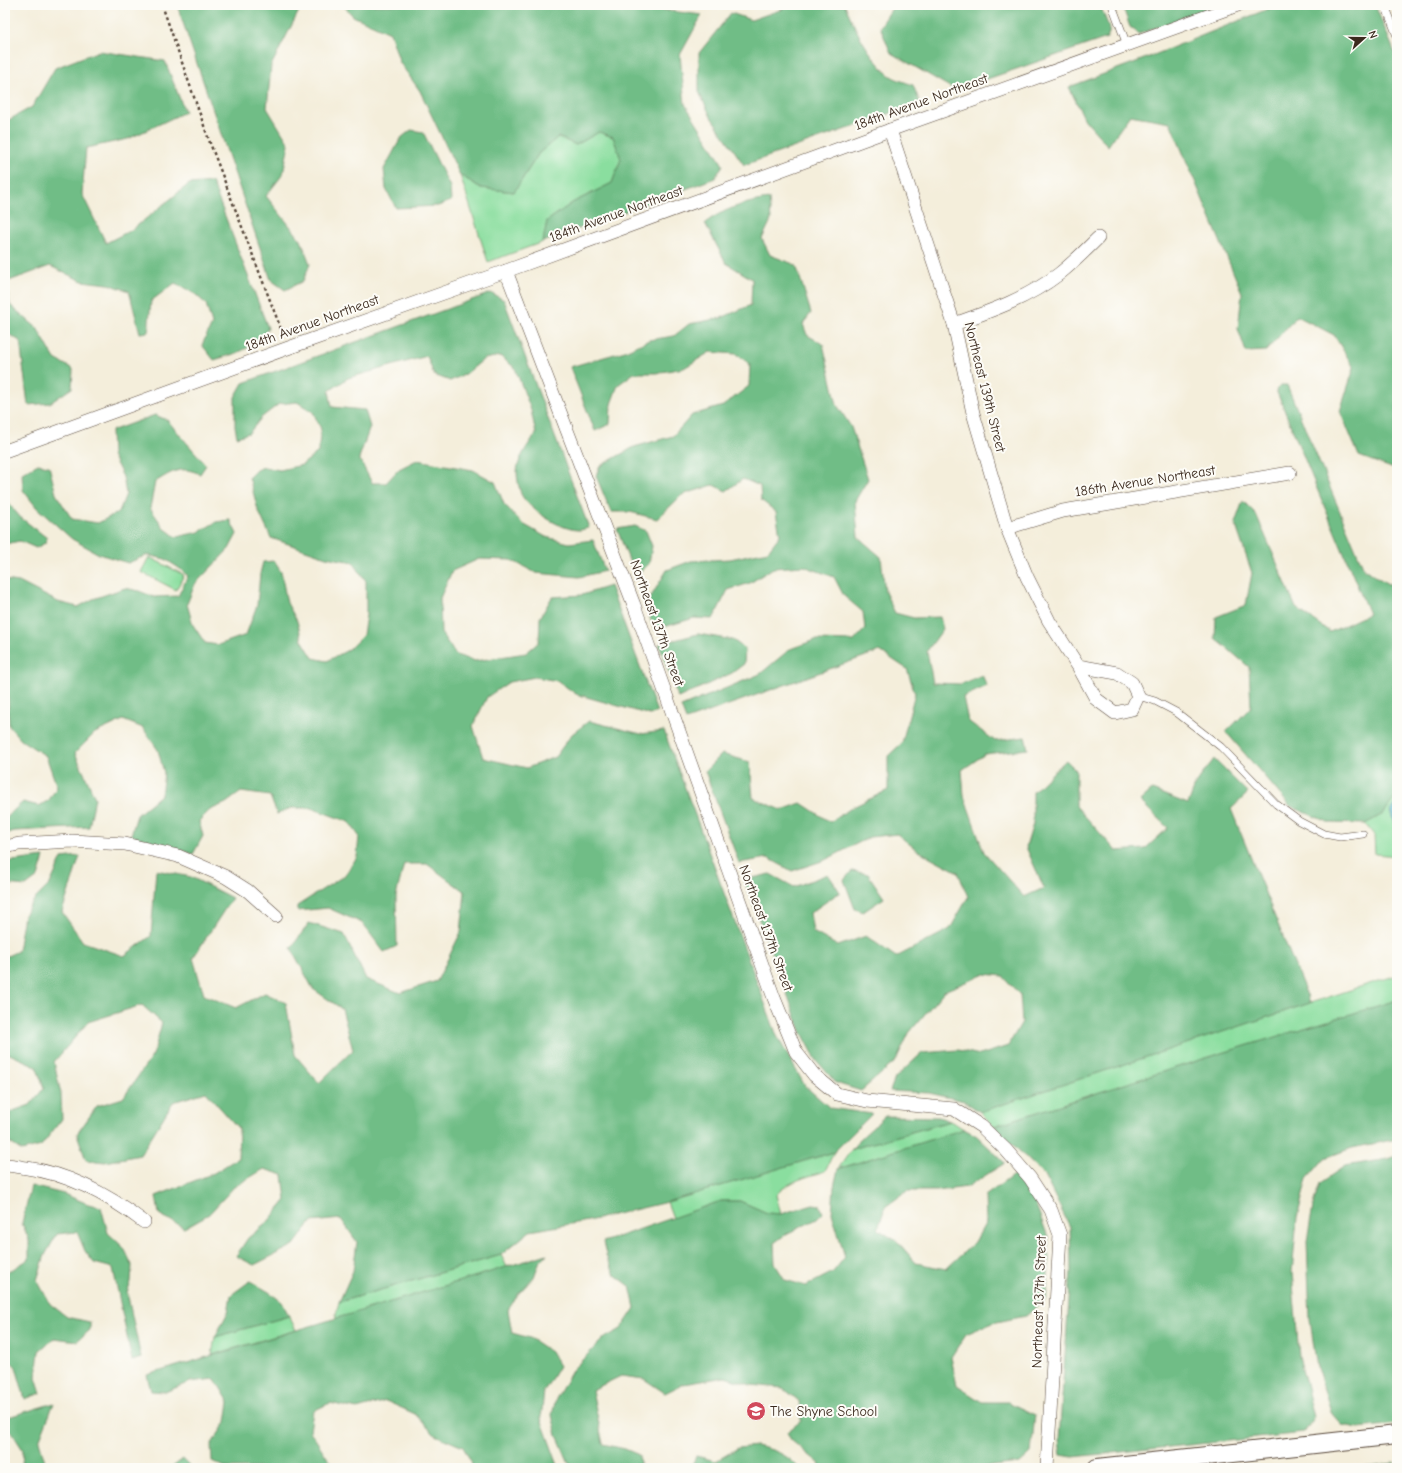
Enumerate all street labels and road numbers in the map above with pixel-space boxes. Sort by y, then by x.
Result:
street label: 184th Avenue Northeast [852,70,991,134]
street label: 184th Avenue Northeast [547,182,686,246]
street label: 184th Avenue Northeast [243,291,382,355]
street label: Northeast 139th Street [961,320,1010,455]
street label: 186th Avenue Northeast [1074,461,1217,500]
street label: Northeast 137th Street [626,558,688,689]
street label: Northeast 137th Street [735,863,797,994]
street label: Northeast 137th Street [1028,1234,1050,1369]

